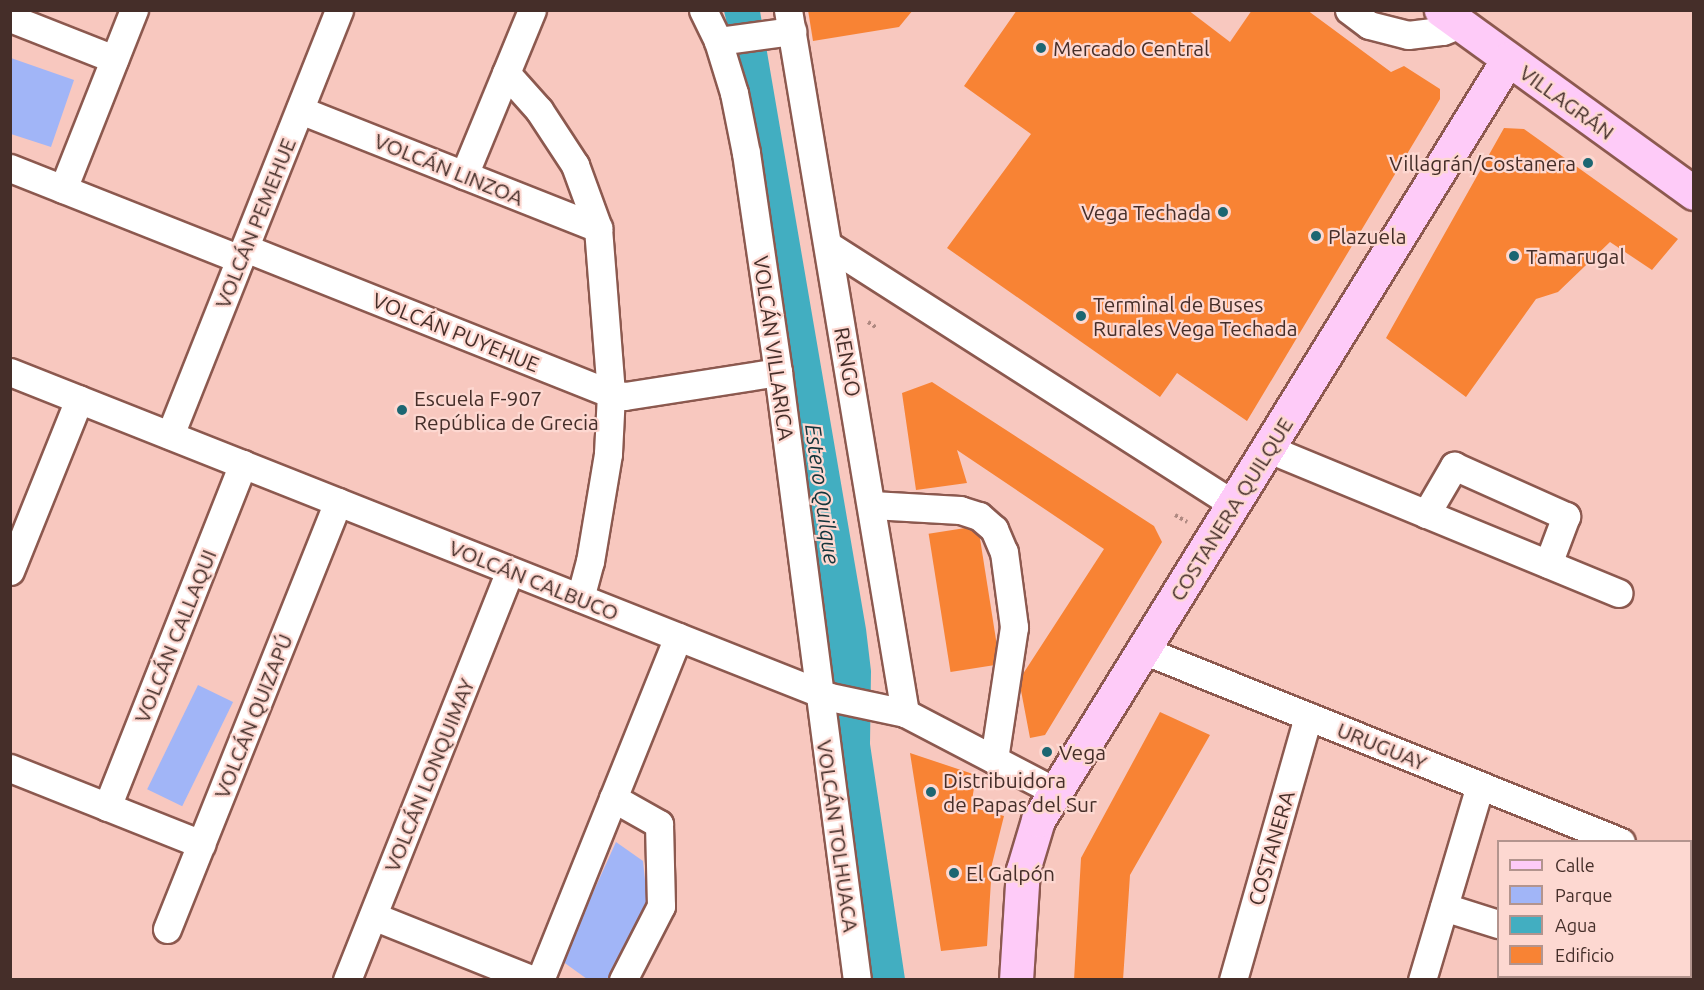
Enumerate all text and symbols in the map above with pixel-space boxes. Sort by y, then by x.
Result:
place label: Mercado Central [1053,35,1210,61]
marker: Mercado Central [1034,41,1048,55]
street label: VILLAGRÁN [1515,59,1619,145]
street label: VOLCÁN LINZOA [371,128,527,210]
street label: VOLCÁN PEMEHUE [209,134,301,312]
place label: Villagrán/Costanera [1389,150,1576,176]
marker: Villagrán/Costanera [1581,156,1595,170]
place label: Vega Techada [1081,199,1211,225]
marker: Vega Techada [1216,205,1230,219]
place label: Plazuela [1328,223,1406,249]
marker: Plazuela [1309,229,1323,243]
place label: Tamarugal [1526,243,1625,269]
marker: Tamarugal [1507,249,1521,263]
street label: VOLCÁN VILLARICA [749,254,799,442]
street label: VOLCÁN PUYEHUE [369,287,543,377]
place label: Terminal de Buses Rurales Vega Techada [1093,291,1298,341]
marker: Terminal de Buses Rurales Vega Techada [1074,309,1088,323]
street label: RENGO [830,325,866,399]
place label: Escuela F-907 República de Grecia [414,385,599,435]
marker: Escuela F-907 República de Grecia [395,403,409,417]
street label: COSTANERA QUILQUE [1164,413,1298,605]
water label: Estero Quilque [800,422,846,566]
street label: VOLCÁN CALBUCO [446,535,622,625]
street label: VOLCÁN CALLAQUI [129,546,221,726]
street label: VOLCÁN QUIZAPÚ [209,630,297,802]
street label: VOLCÁN LONQUIMAY [379,675,479,875]
street label: URUGUAY [1334,717,1430,775]
street label: VOLCÁN TOLHUACA [812,738,864,934]
place label: Vega [1059,739,1106,765]
marker: Vega [1040,745,1054,759]
place label: Distribuidora de Papas del Sur [943,767,1097,817]
marker: Distribuidora de Papas del Sur [924,785,938,799]
street label: COSTANERA [1243,788,1299,908]
legend [1497,840,1692,978]
text: Calle [1555,855,1595,875]
place label: El Galpón [966,860,1055,886]
marker: El Galpón [947,866,961,880]
text: Parque [1555,885,1612,905]
text: Agua [1555,915,1597,935]
text: Edificio [1555,945,1614,965]

